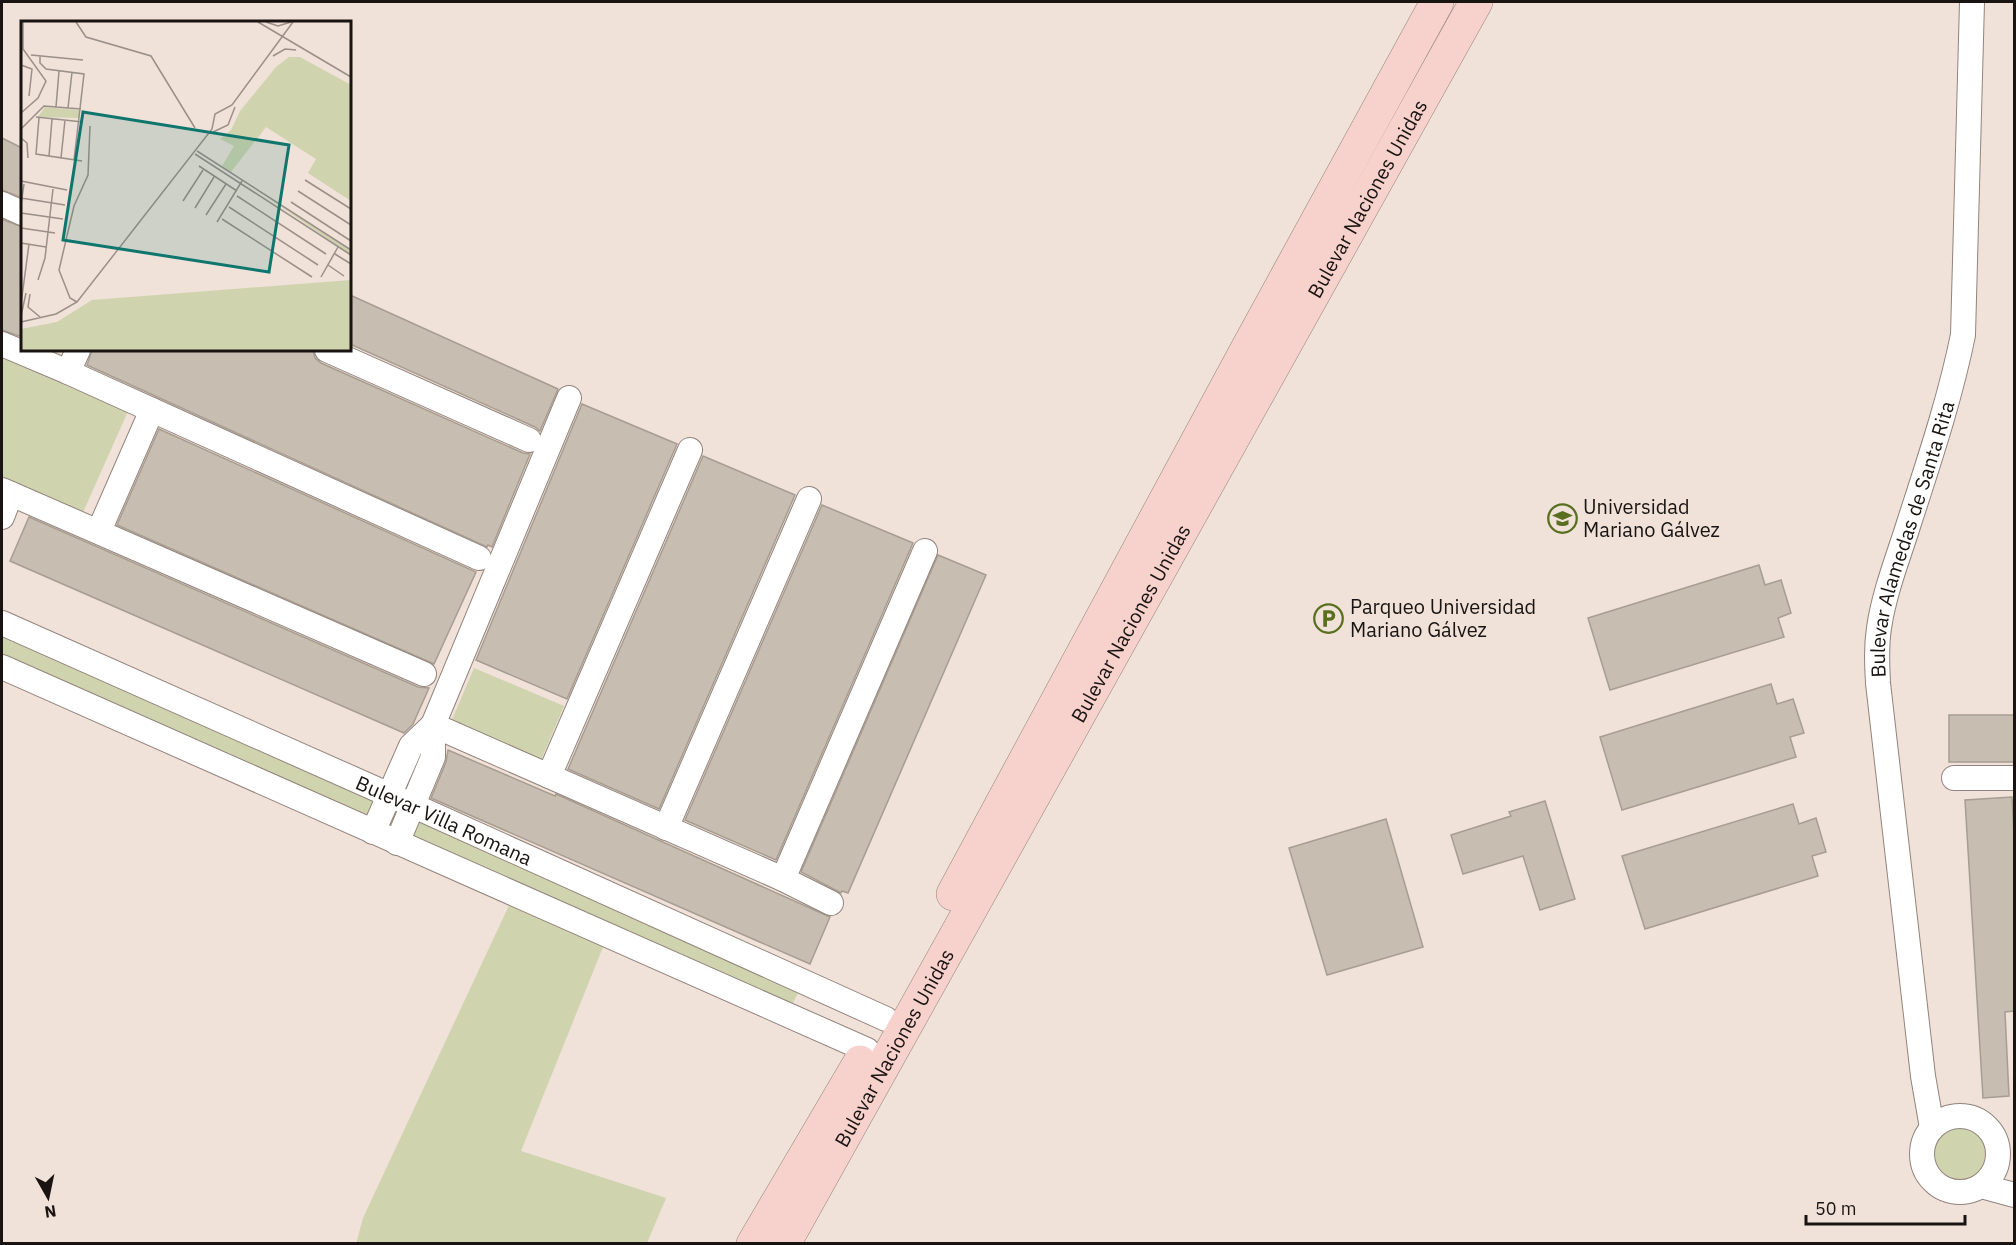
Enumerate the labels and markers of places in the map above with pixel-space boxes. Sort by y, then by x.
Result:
place label: Universidad Mariano Gálvez [1583,493,1720,543]
school or university icon: Universidad Mariano Gálvez [1546,502,1578,534]
place label: Parqueo Universidad Mariano Gálvez [1350,593,1536,643]
parking icon: Parqueo Universidad Mariano Gálvez [1313,602,1345,634]

